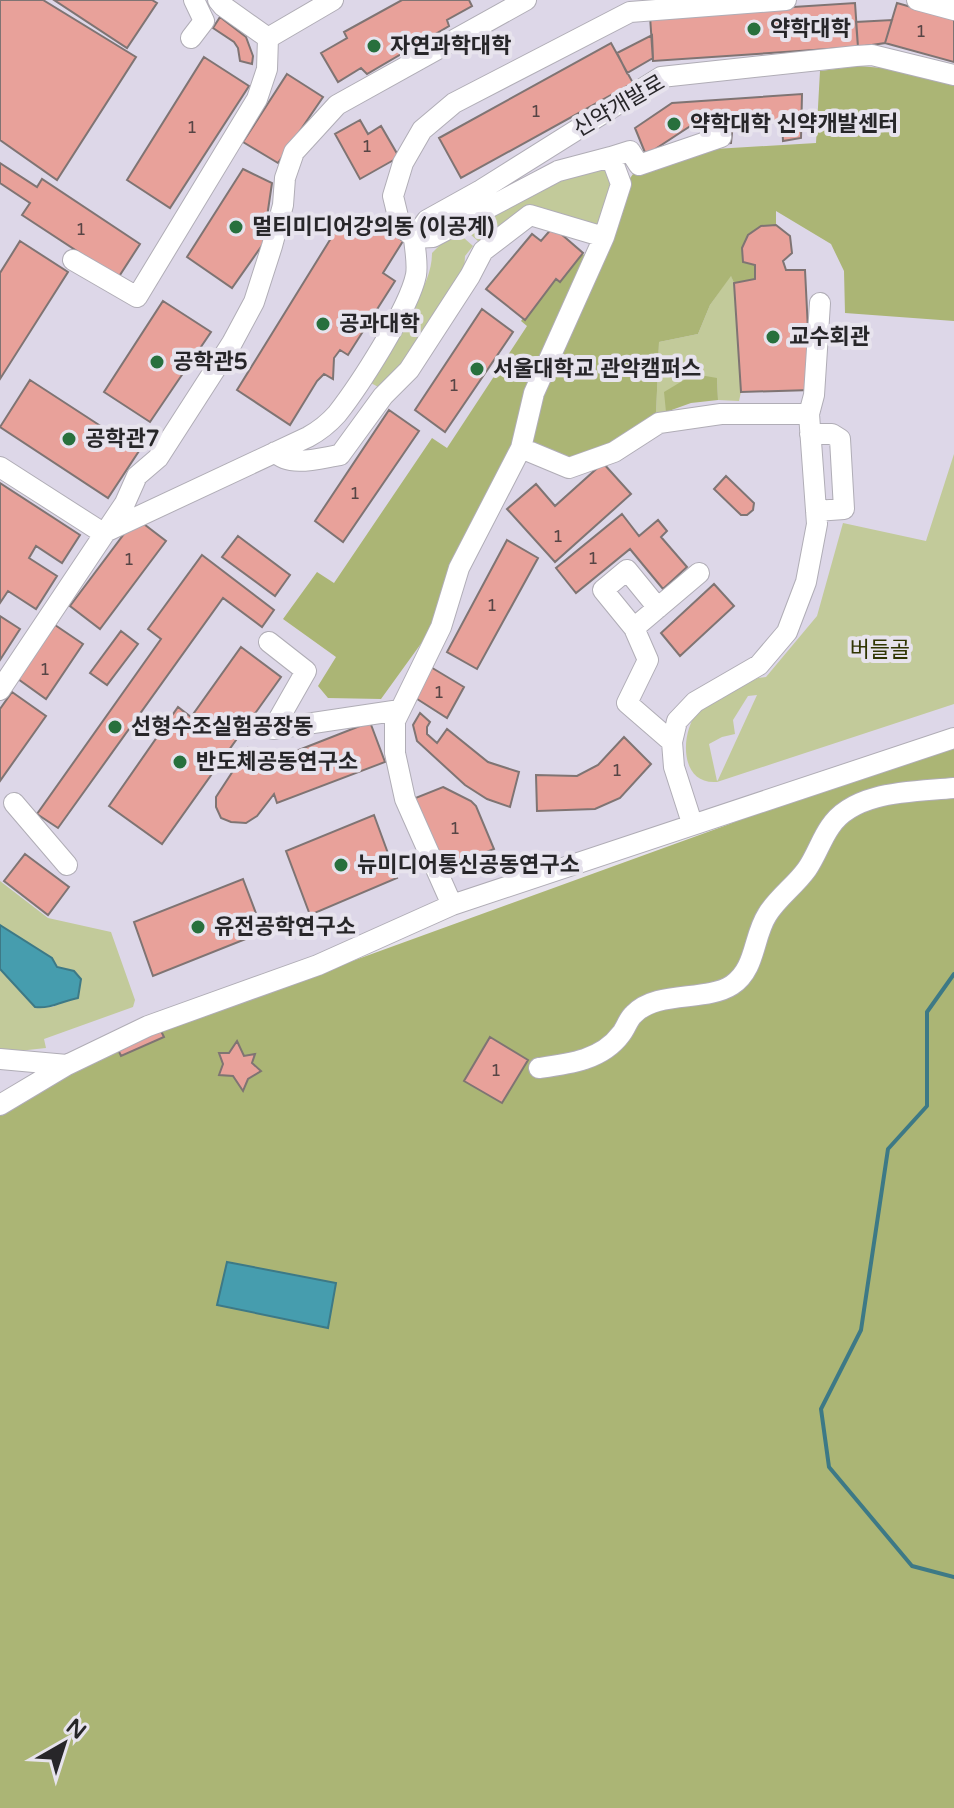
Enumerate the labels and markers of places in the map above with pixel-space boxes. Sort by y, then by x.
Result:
place label: 약학대학 [770,16,851,42]
marker: 약학대학 [745,20,763,38]
place label: 자연과학대학 [390,33,511,59]
marker: 자연과학대학 [365,37,383,55]
place label: 약학대학 신약개발센터 [690,111,898,137]
marker: 약학대학 신약개발센터 [665,115,683,133]
place label: 멀티미디어강의동 (이공계) [252,214,494,240]
marker: 멀티미디어강의동 (이공계) [227,218,245,236]
place label: 공과대학 [339,311,420,337]
marker: 공과대학 [314,315,332,333]
place label: 교수회관 [789,324,870,350]
marker: 교수회관 [764,328,782,346]
place label: 공학관5 [173,349,248,375]
marker: 공학관5 [148,353,166,371]
place label: 서울대학교 관악캠퍼스 [493,356,701,382]
marker: 서울대학교 관악캠퍼스 [468,360,486,378]
place label: 공학관7 [85,426,160,452]
marker: 공학관7 [60,430,78,448]
place label: 선형수조실험공장동 [131,714,313,740]
marker: 선형수조실험공장동 [106,718,124,736]
place label: 반도체공동연구소 [196,749,358,775]
marker: 반도체공동연구소 [171,753,189,771]
place label: 뉴미디어통신공동연구소 [357,852,580,878]
marker: 뉴미디어통신공동연구소 [332,856,350,874]
place label: 유전공학연구소 [214,914,356,940]
marker: 유전공학연구소 [189,918,207,936]

